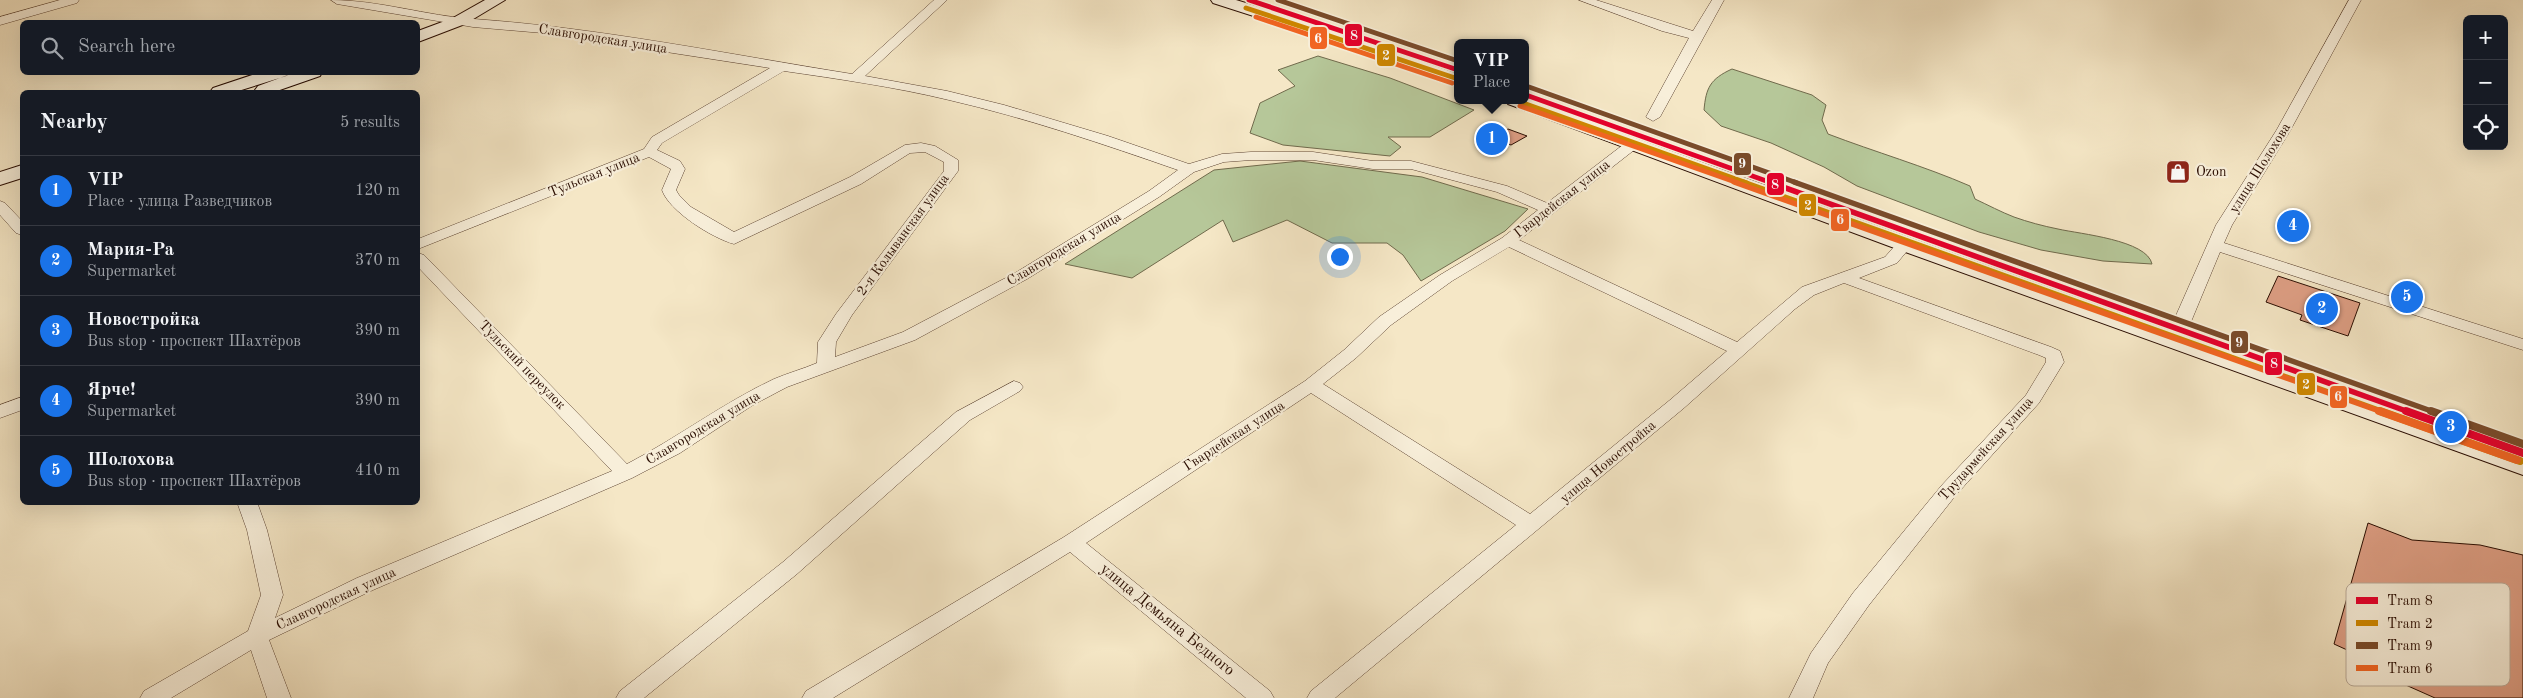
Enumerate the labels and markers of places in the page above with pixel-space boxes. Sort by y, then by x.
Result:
pin: 1 [1476,120,1508,158]
shop icon: Ozon [2165,159,2191,185]
place label: Ozon [2196,165,2227,179]
pin: 4 [2277,207,2309,245]
pin: 5 [2391,278,2423,316]
pin: 2 [2306,290,2338,328]
pin: 3 [2435,408,2467,446]

